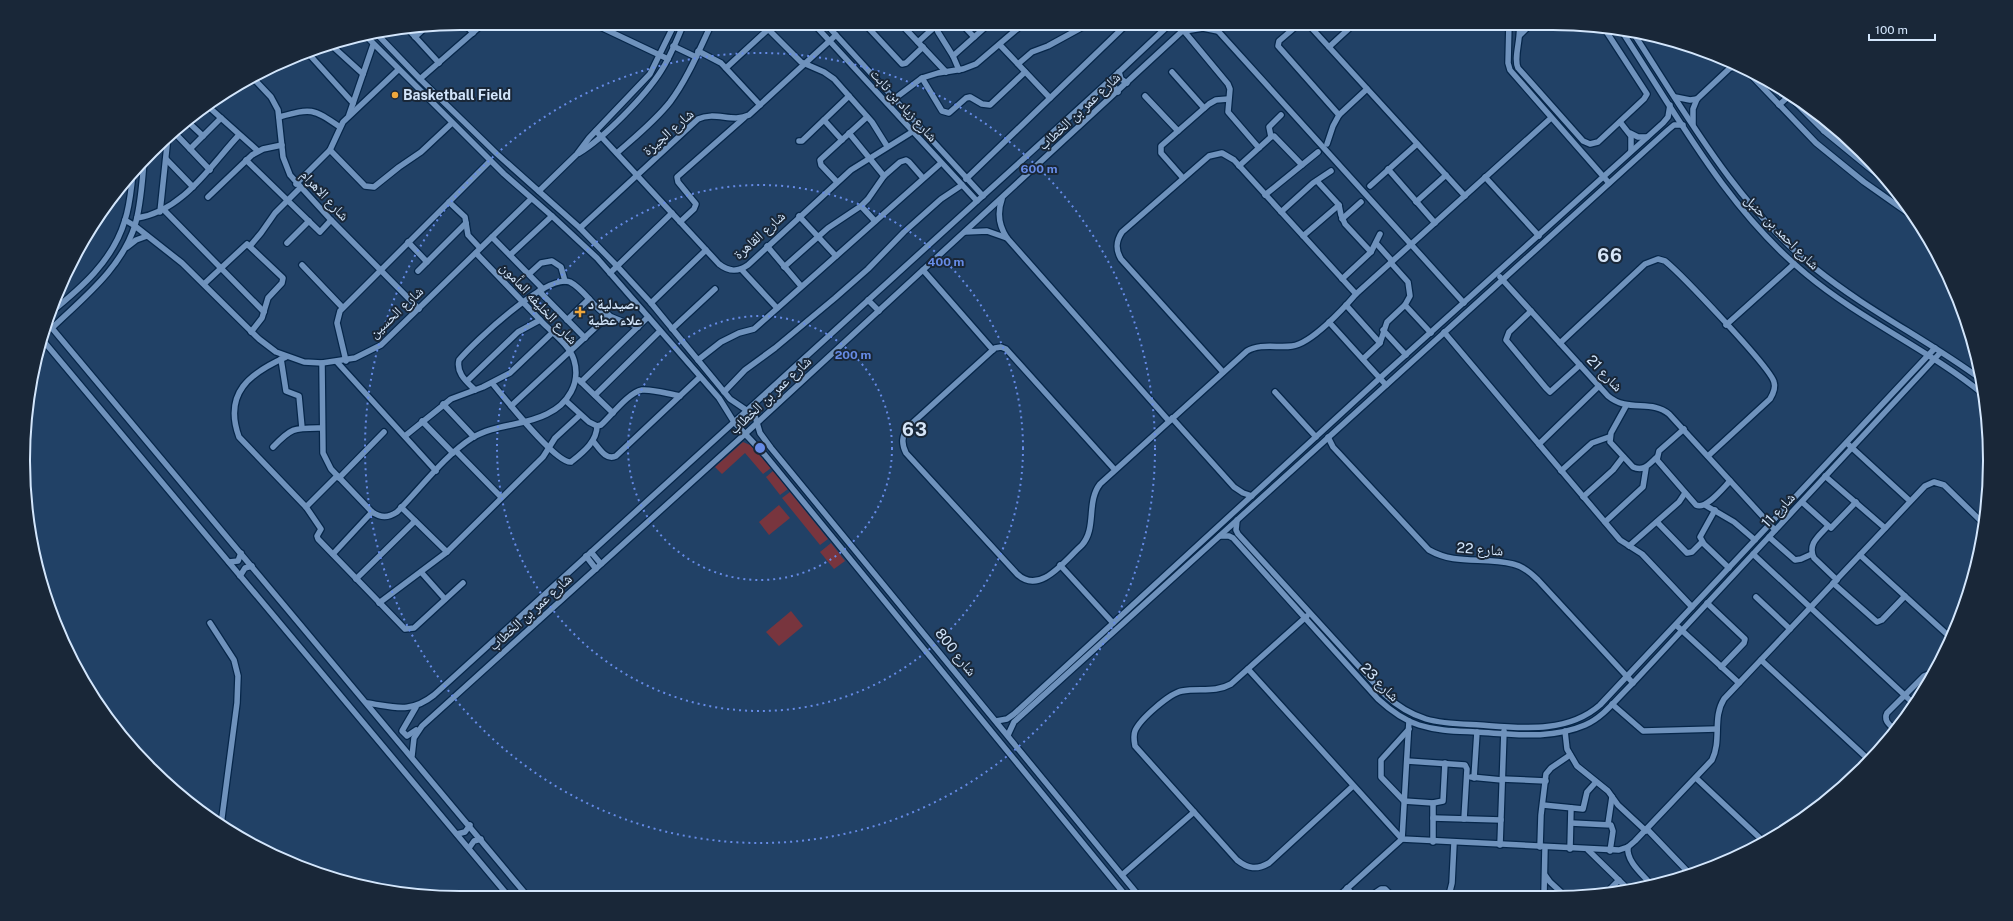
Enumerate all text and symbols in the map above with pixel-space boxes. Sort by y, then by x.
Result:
scale bar [1869,16,1935,42]
text: 100 m [1875,23,1908,37]
street label: شارع زياد بن ثابت [866,65,941,146]
street label: شارع عمر بن الخطاب [1035,69,1125,155]
place label: Basketball Field [403,87,511,103]
marker: Basketball Field [390,90,400,100]
street label: شارع الجيزة [639,106,698,160]
text: 600 m [1021,162,1058,176]
street label: شارع الاهرام [296,166,353,225]
street label: شارع احمد بن حنبل [1740,191,1823,274]
street label: شارع القاهرة [730,208,789,264]
district label: 66 [1597,245,1623,266]
text: 400 m [928,255,965,269]
street label: شارع الخليفه المأمون [496,259,581,349]
street label: شارع الحسين [366,283,428,343]
place label: صيدلية د. علاء عطية [588,296,642,328]
marker: صيدلية د. علاء عطية [575,307,585,317]
text: 200 m [835,348,871,362]
street label: شارع 21 [1582,352,1626,396]
street label: شارع عمر بن الخطاب [726,353,816,439]
district label: 63 [902,419,928,440]
centre of rings [753,441,767,455]
street label: شارع 11 [1758,489,1799,532]
street label: شارع 22 [1456,539,1504,561]
street label: شارع عمر بن الخطاب [485,571,576,655]
street label: شارع 800 [931,625,980,680]
street label: شارع 23 [1356,660,1402,706]

